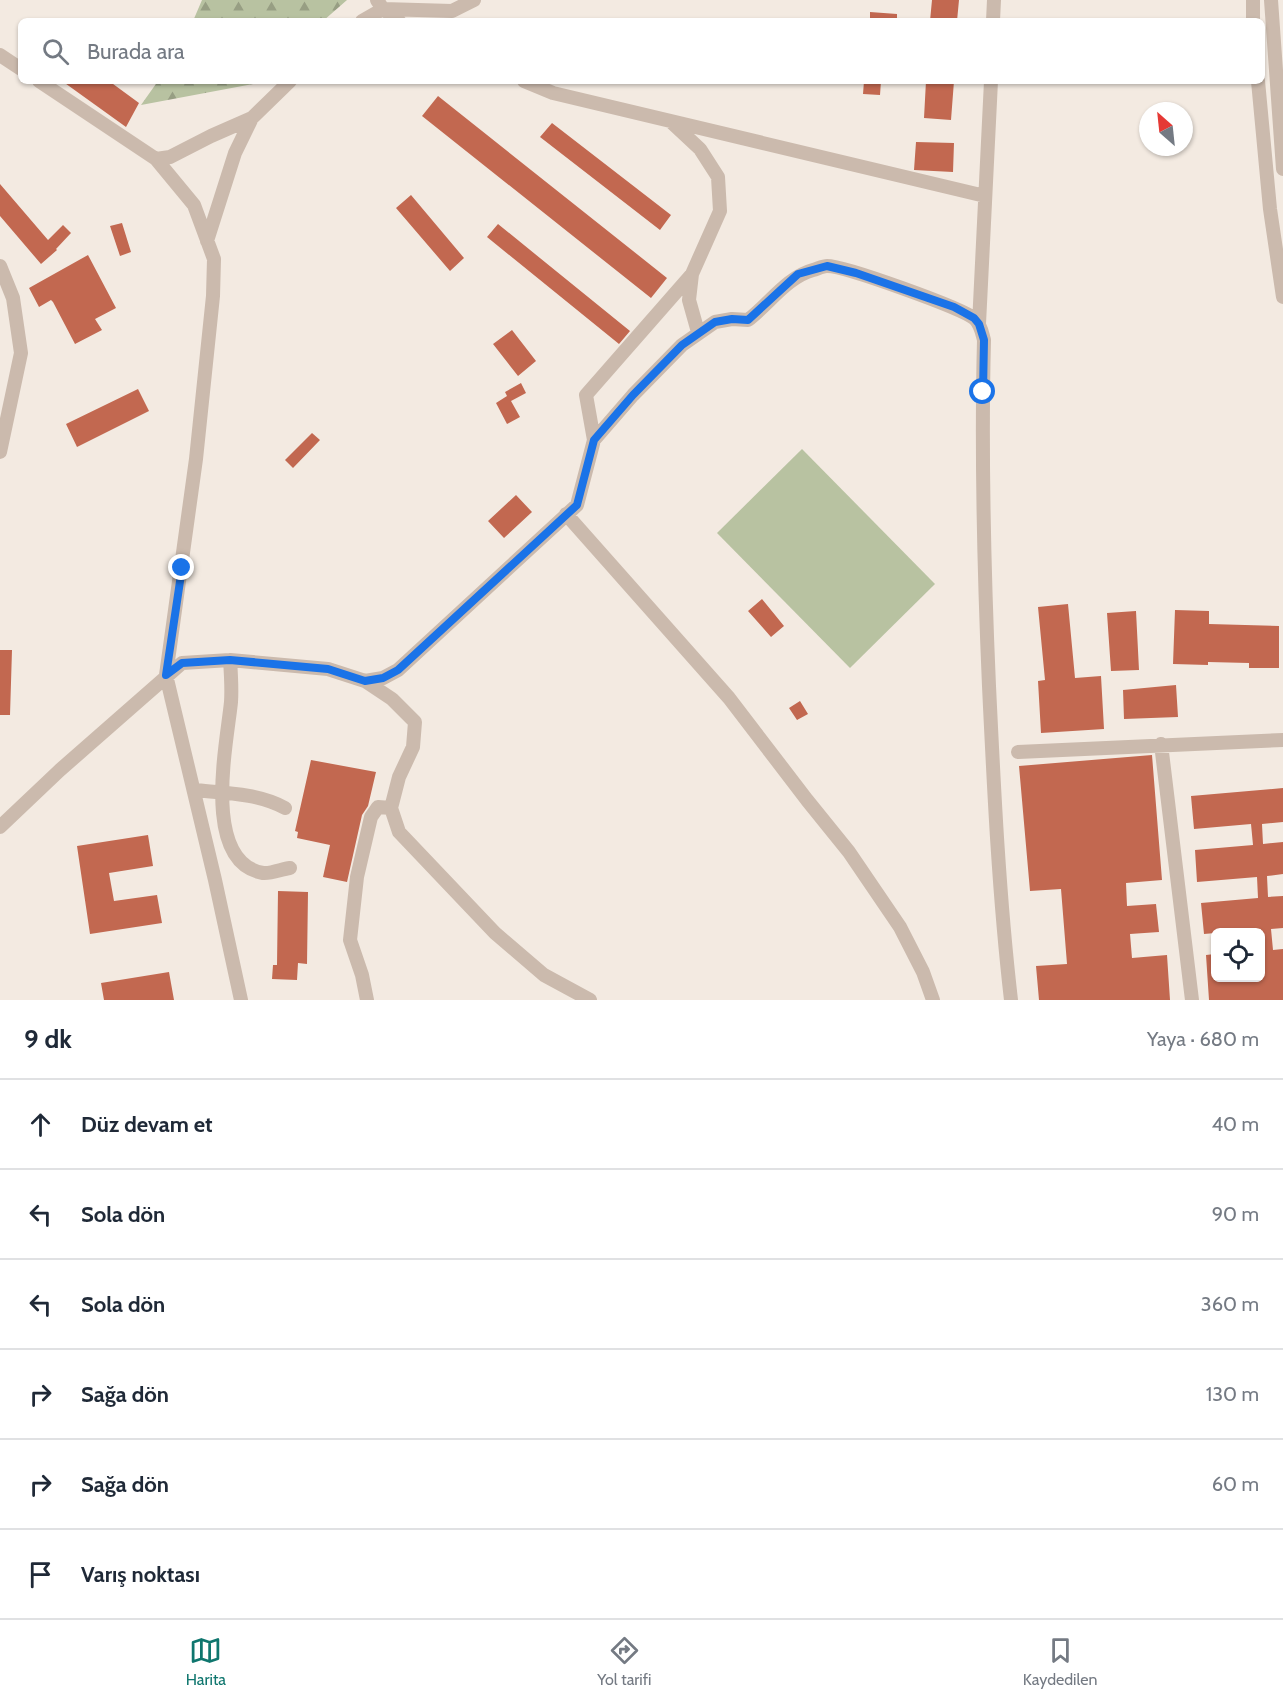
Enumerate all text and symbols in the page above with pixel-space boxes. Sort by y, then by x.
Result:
search box [18,18,1265,84]
icon: search [39,35,72,68]
text: Burada ara [87,38,185,65]
north arrow [1139,102,1193,156]
route start [969,378,995,404]
route end [168,554,194,580]
map controls [1211,928,1265,982]
button: locate [1211,928,1265,982]
text: 9 dk [24,1023,72,1055]
text: Yaya · 680 m [1147,1027,1259,1051]
icon: ahead [24,1108,57,1141]
text: Düz devam et [81,1111,213,1138]
text: 40 m [1211,1112,1259,1136]
icon: left [24,1198,57,1231]
text: Sola dön [81,1201,165,1228]
text: 90 m [1212,1202,1259,1226]
icon: left [24,1288,57,1321]
text: Sola dön [81,1291,165,1318]
text: 360 m [1201,1292,1259,1316]
icon: right [24,1378,57,1411]
text: Sağa dön [81,1381,169,1408]
text: 130 m [1206,1382,1259,1406]
icon: right [24,1468,57,1501]
text: Sağa dön [81,1471,169,1498]
text: 60 m [1212,1472,1259,1496]
icon: arrive [24,1558,57,1591]
text: Varış noktası [81,1561,200,1588]
tab: Harita [186,1634,226,1689]
tab: Yol tarifi [597,1634,651,1689]
tab: Kaydedilen [1023,1634,1097,1689]

